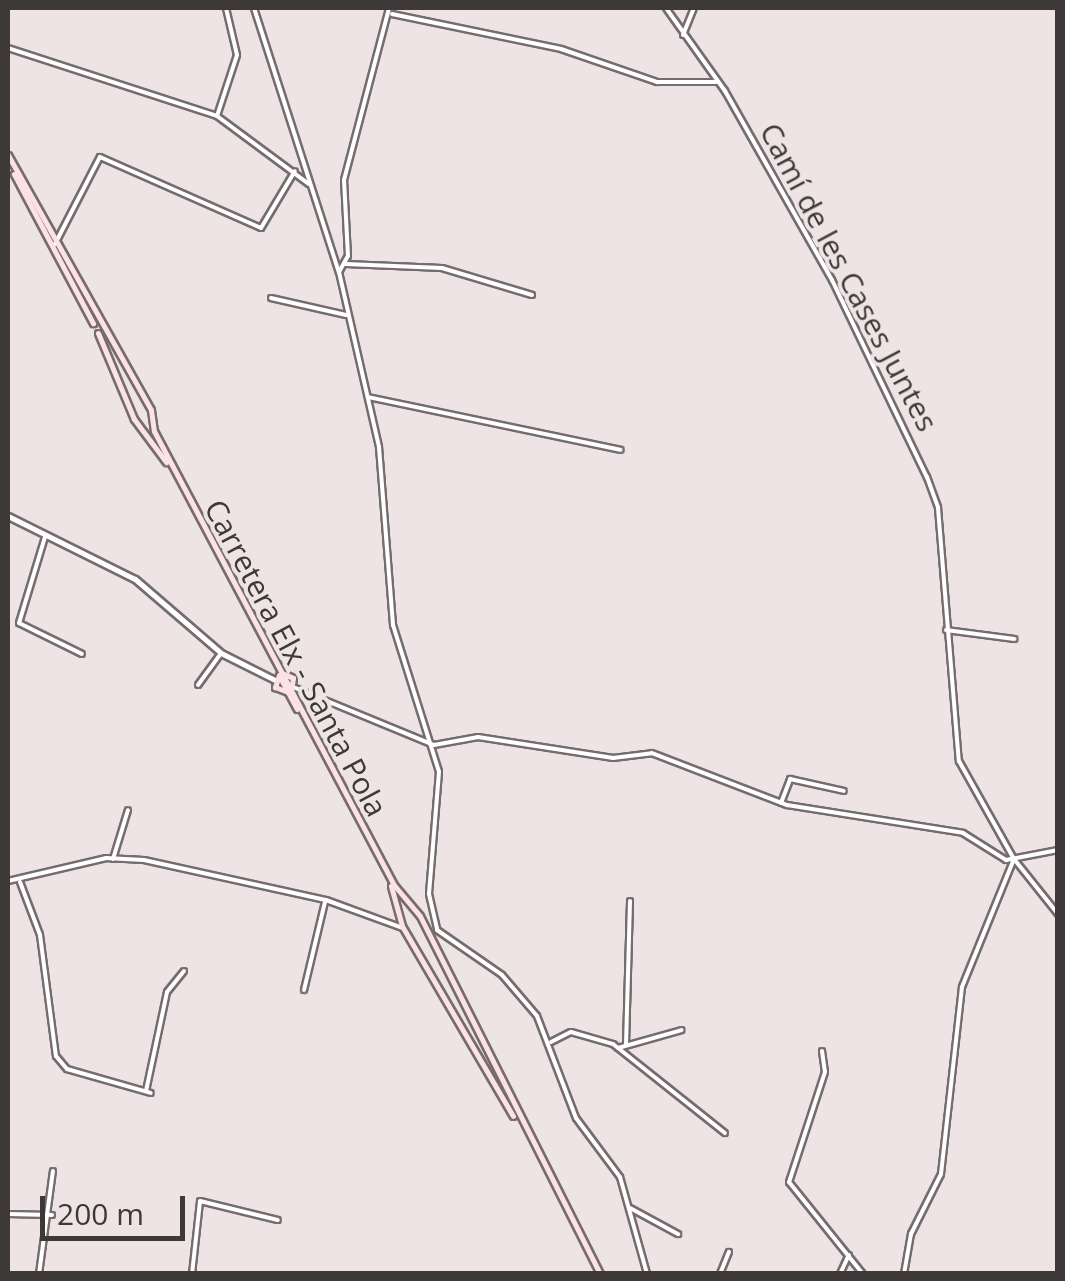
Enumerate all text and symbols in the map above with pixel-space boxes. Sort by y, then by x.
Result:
street label: Camí de les Cases Juntes [752,117,946,437]
street label: Carretera Elx - Santa Pola [197,494,395,822]
scale bar [45,1176,190,1238]
text: 200 m [57,1193,144,1234]

